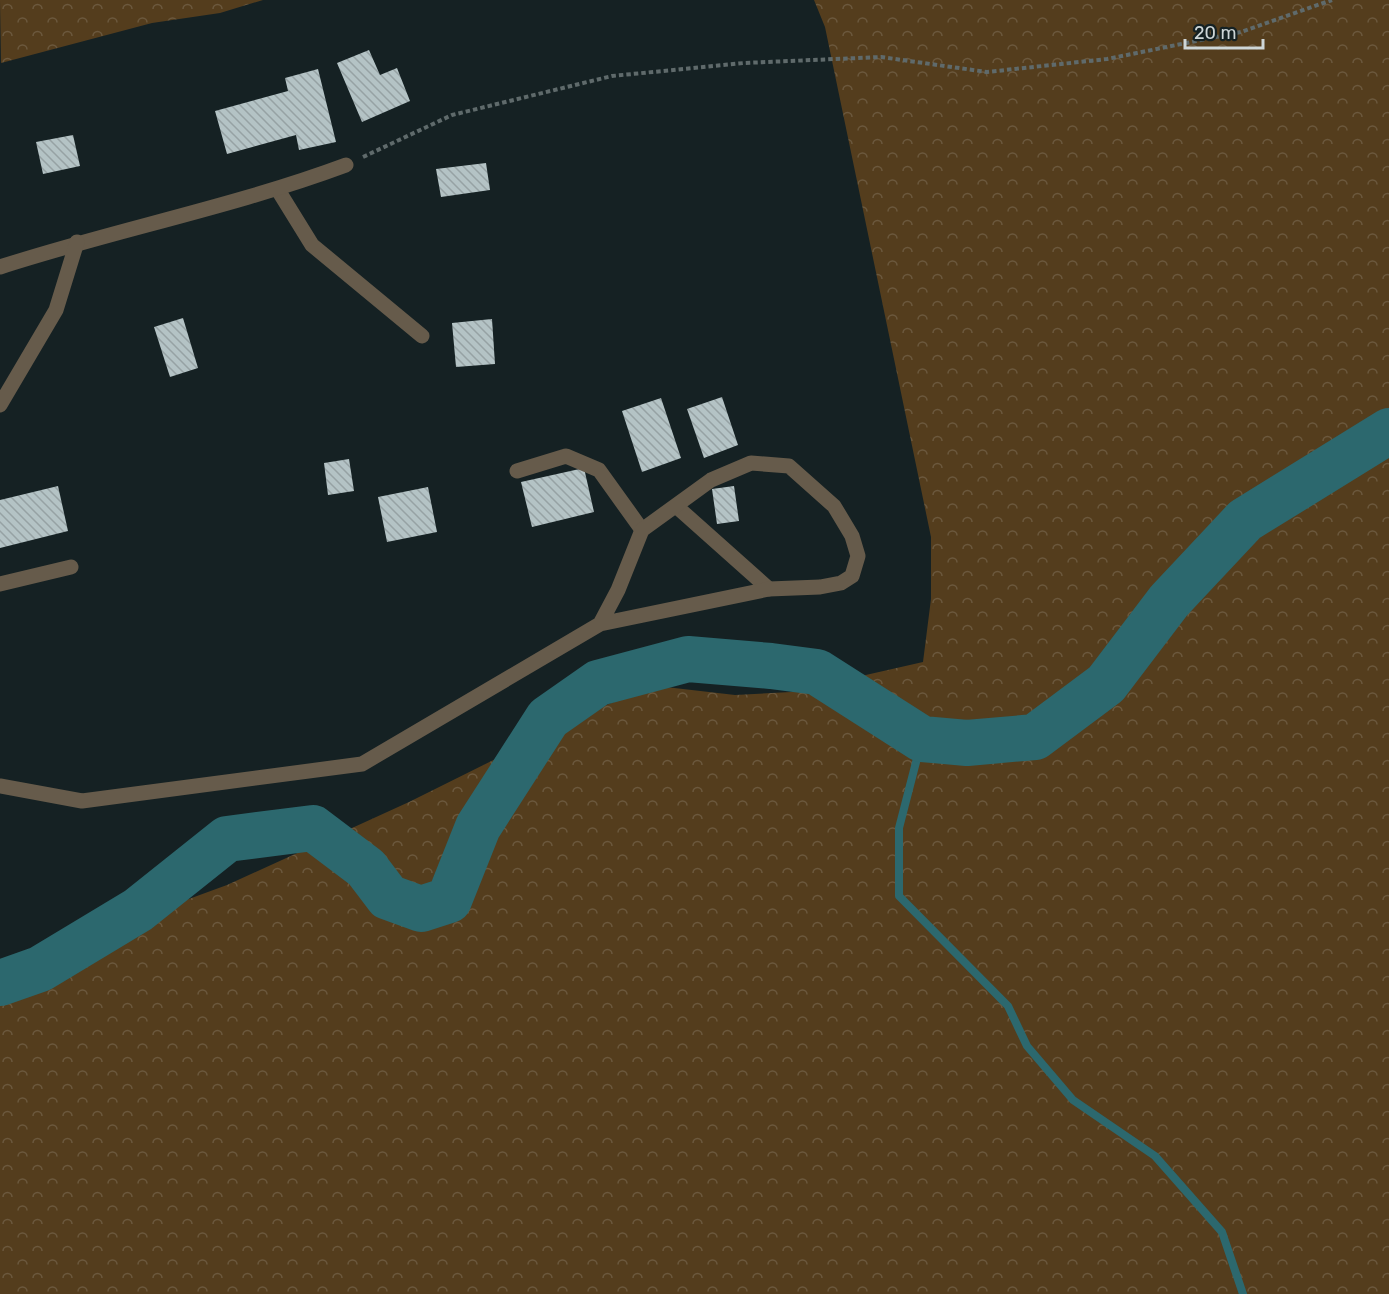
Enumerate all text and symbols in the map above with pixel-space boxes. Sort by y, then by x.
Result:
scale bar [1185,12,1263,50]
text: 20 m [1194,22,1236,44]

